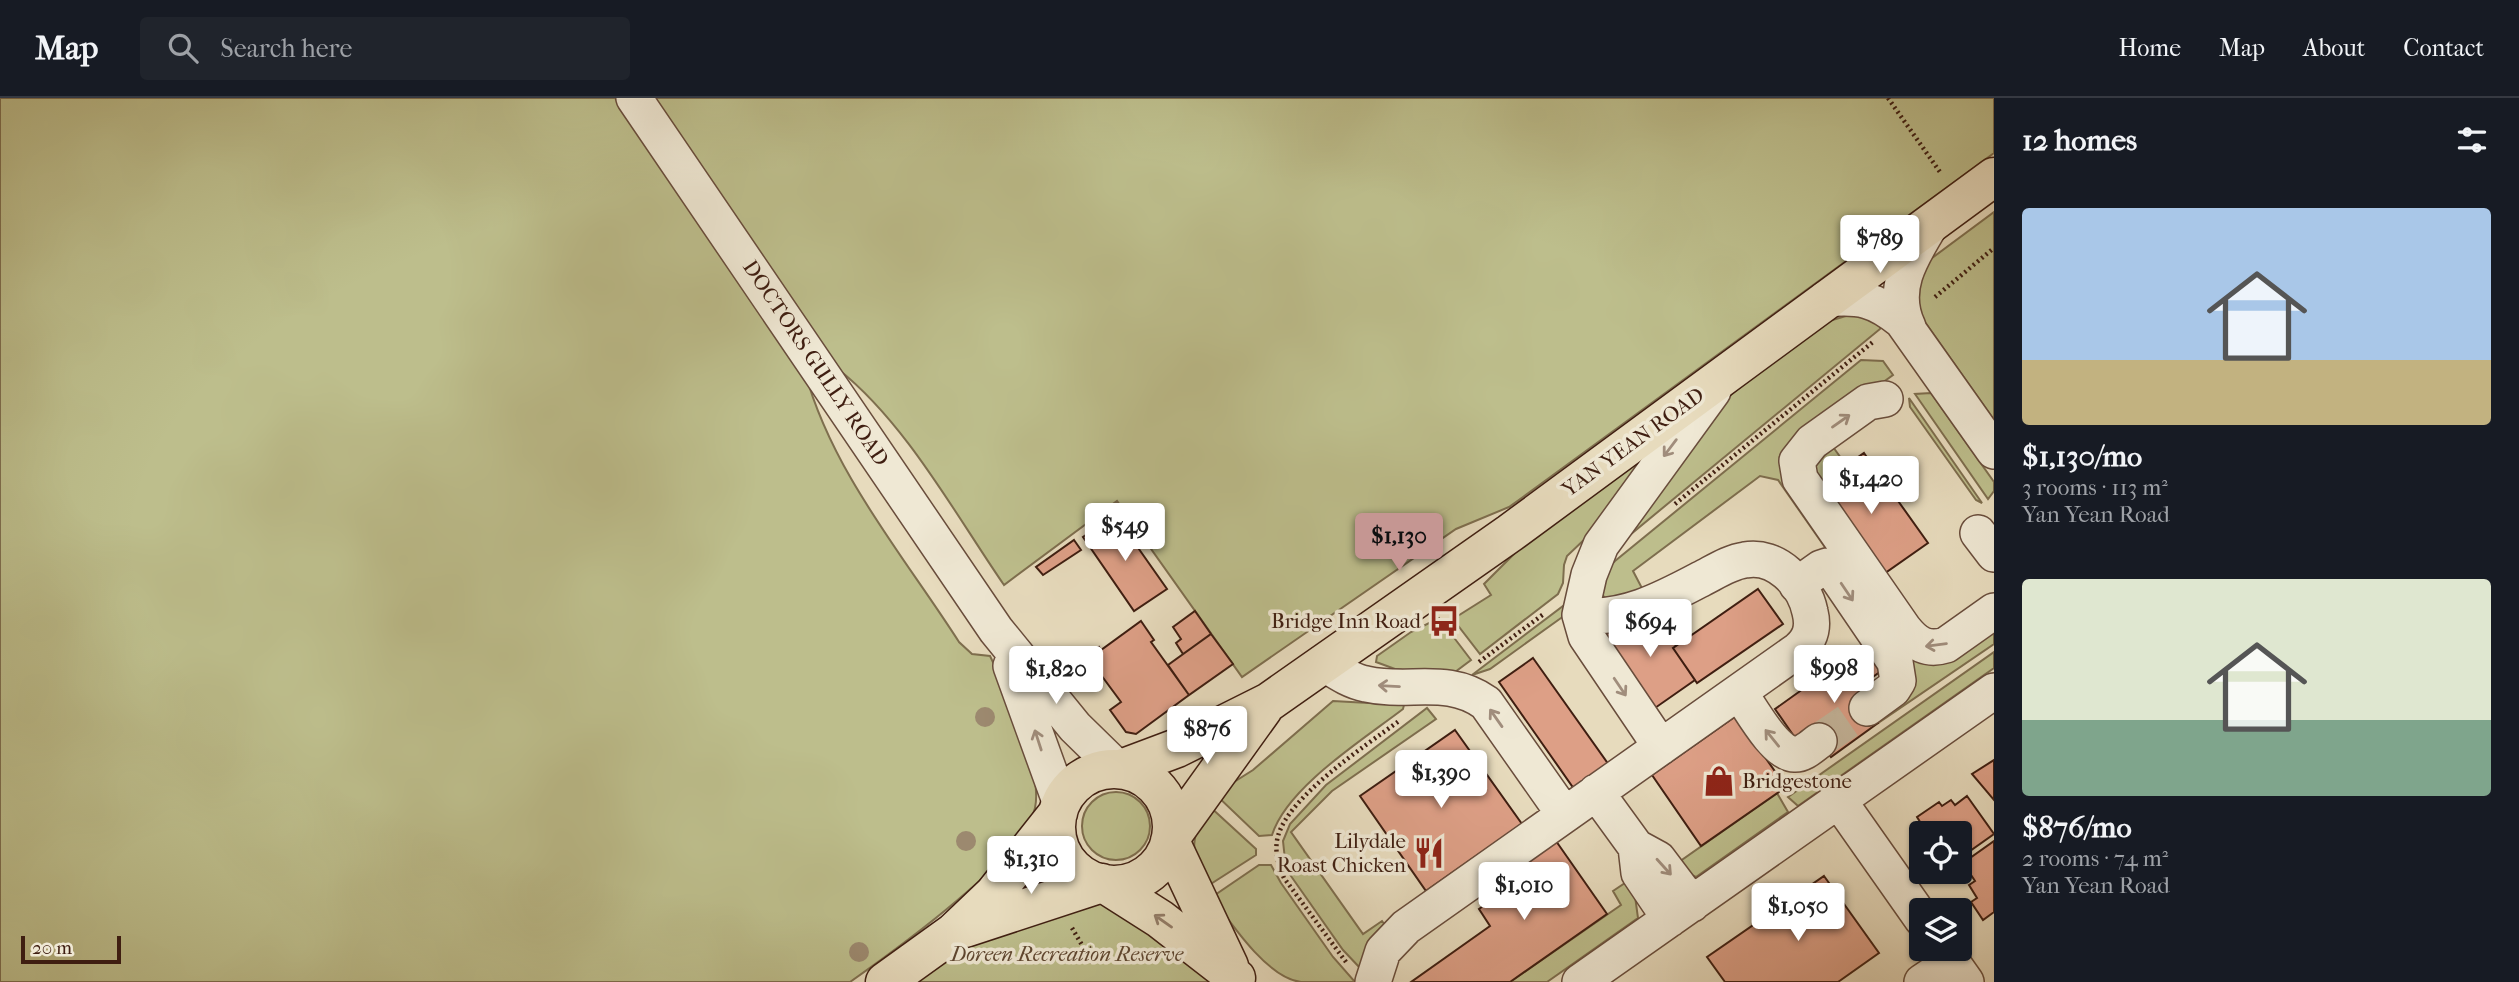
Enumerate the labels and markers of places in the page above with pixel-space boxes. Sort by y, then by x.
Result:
pin: $789 [1839,216,1921,275]
pin: $1,420 [1814,456,1928,516]
pin: $549 [1084,504,1166,563]
pin: $1,130 [1342,514,1456,573]
pin: $694 [1609,600,1691,659]
bus stop icon: Bridge Inn Road [1427,604,1461,638]
place label: Bridge Inn Road [1271,609,1422,633]
pin: $1,820 [999,646,1113,706]
pin: $998 [1793,646,1875,705]
pin: $876 [1166,706,1248,766]
pin: $1,390 [1384,750,1498,810]
shop icon: Bridgestone [1702,764,1736,798]
place label: Bridgestone [1742,769,1852,793]
place label: Lilydale Roast Chicken [1277,829,1406,877]
pin: $1,310 [974,836,1088,896]
restaurant icon: Lilydale Roast Chicken [1412,836,1446,870]
pin: $1,010 [1467,862,1581,922]
pin: $1,050 [1741,884,1855,943]

